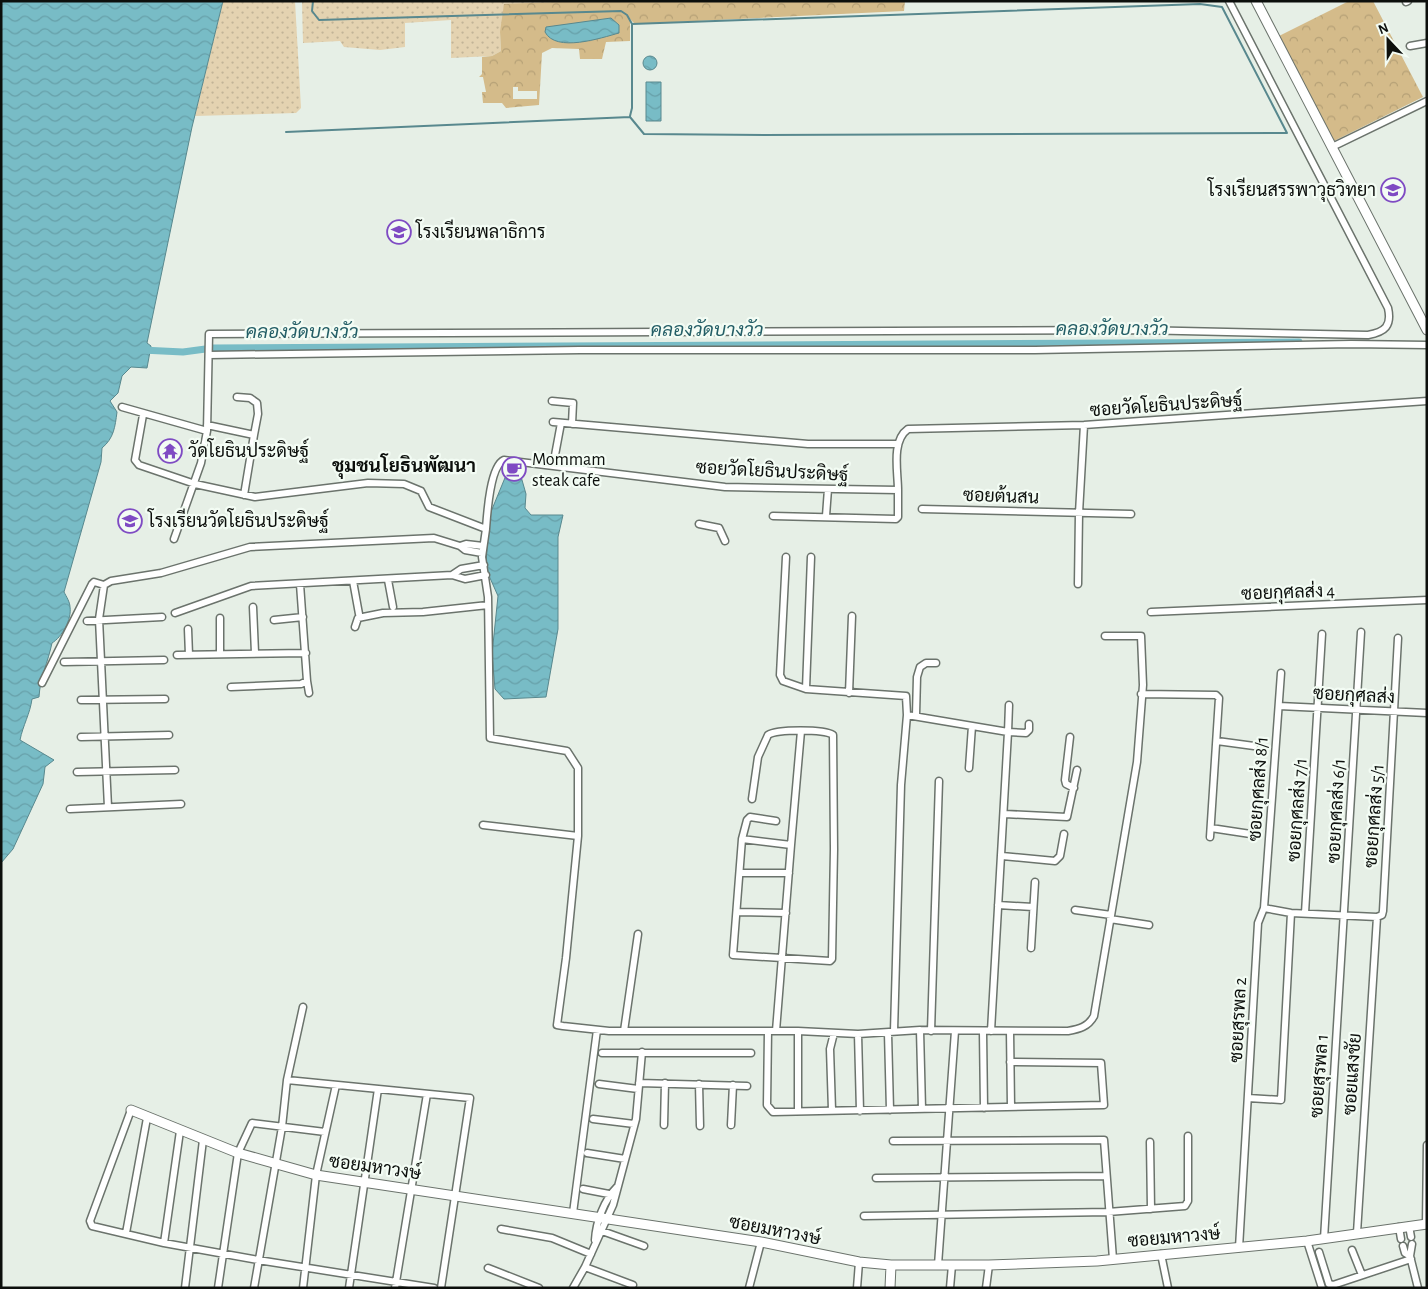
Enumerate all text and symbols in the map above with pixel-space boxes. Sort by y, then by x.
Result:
north arrow [1363,15,1413,65]
text: N [1376,21,1391,37]
place label: โรงเรียนสรรพาวุธวิทยา [1207,177,1376,202]
school or university icon: โรงเรียนสรรพาวุธวิทยา [1380,177,1406,203]
school or university icon: โรงเรียนพลาธิการ [386,219,412,245]
place label: โรงเรียนพลาธิการ [415,219,546,242]
water label: คลองวัดบางวัว [1056,318,1168,339]
water label: คลองวัดบางวัว [651,319,763,340]
water label: คลองวัดบางวัว [246,321,358,342]
street label: ซอยวัดโยธินประดิษฐ์ [1089,387,1243,422]
temple icon: วัดโยธินประดิษฐ์ [157,438,183,464]
place label: วัดโยธินประดิษฐ์ [188,438,309,463]
place label: Mommam steak cafe [532,451,606,490]
district label: ชุมชนโยธินพัฒนา [332,453,476,480]
street label: ซอยวัดโยธินประดิษฐ์ [695,454,849,487]
cafe icon: Mommam steak cafe [501,456,527,482]
street label: ซอยต้นสน [963,483,1040,507]
school or university icon: โรงเรียนวัดโยธินประดิษฐ์ [117,508,143,534]
place label: โรงเรียนวัดโยธินประดิษฐ์ [147,508,329,533]
street label: ซอยกุศลส่ง 4 [1241,578,1336,606]
street label: ซอยกุศลส่ง [1312,681,1396,709]
street label: ซอยกุศลส่ง 8/1 [1242,736,1274,842]
street label: ซอยกุศลส่ง 7/1 [1281,757,1313,863]
street label: ซอยกุศลส่ง 6/1 [1321,758,1351,864]
street label: ซอยกุศลส่ง 5/1 [1358,763,1390,869]
street label: ซอยสุรพล 2 [1228,977,1252,1063]
street label: ซอยแสงชัย [1338,1032,1365,1116]
street label: ซอยสุรพล 1 [1308,1034,1334,1119]
street label: ซอยมหาวงษ์ [328,1148,424,1183]
street label: ซอยมหาวงษ์ [728,1208,824,1249]
street label: ซอยมหาวงษ์ [1127,1220,1222,1251]

